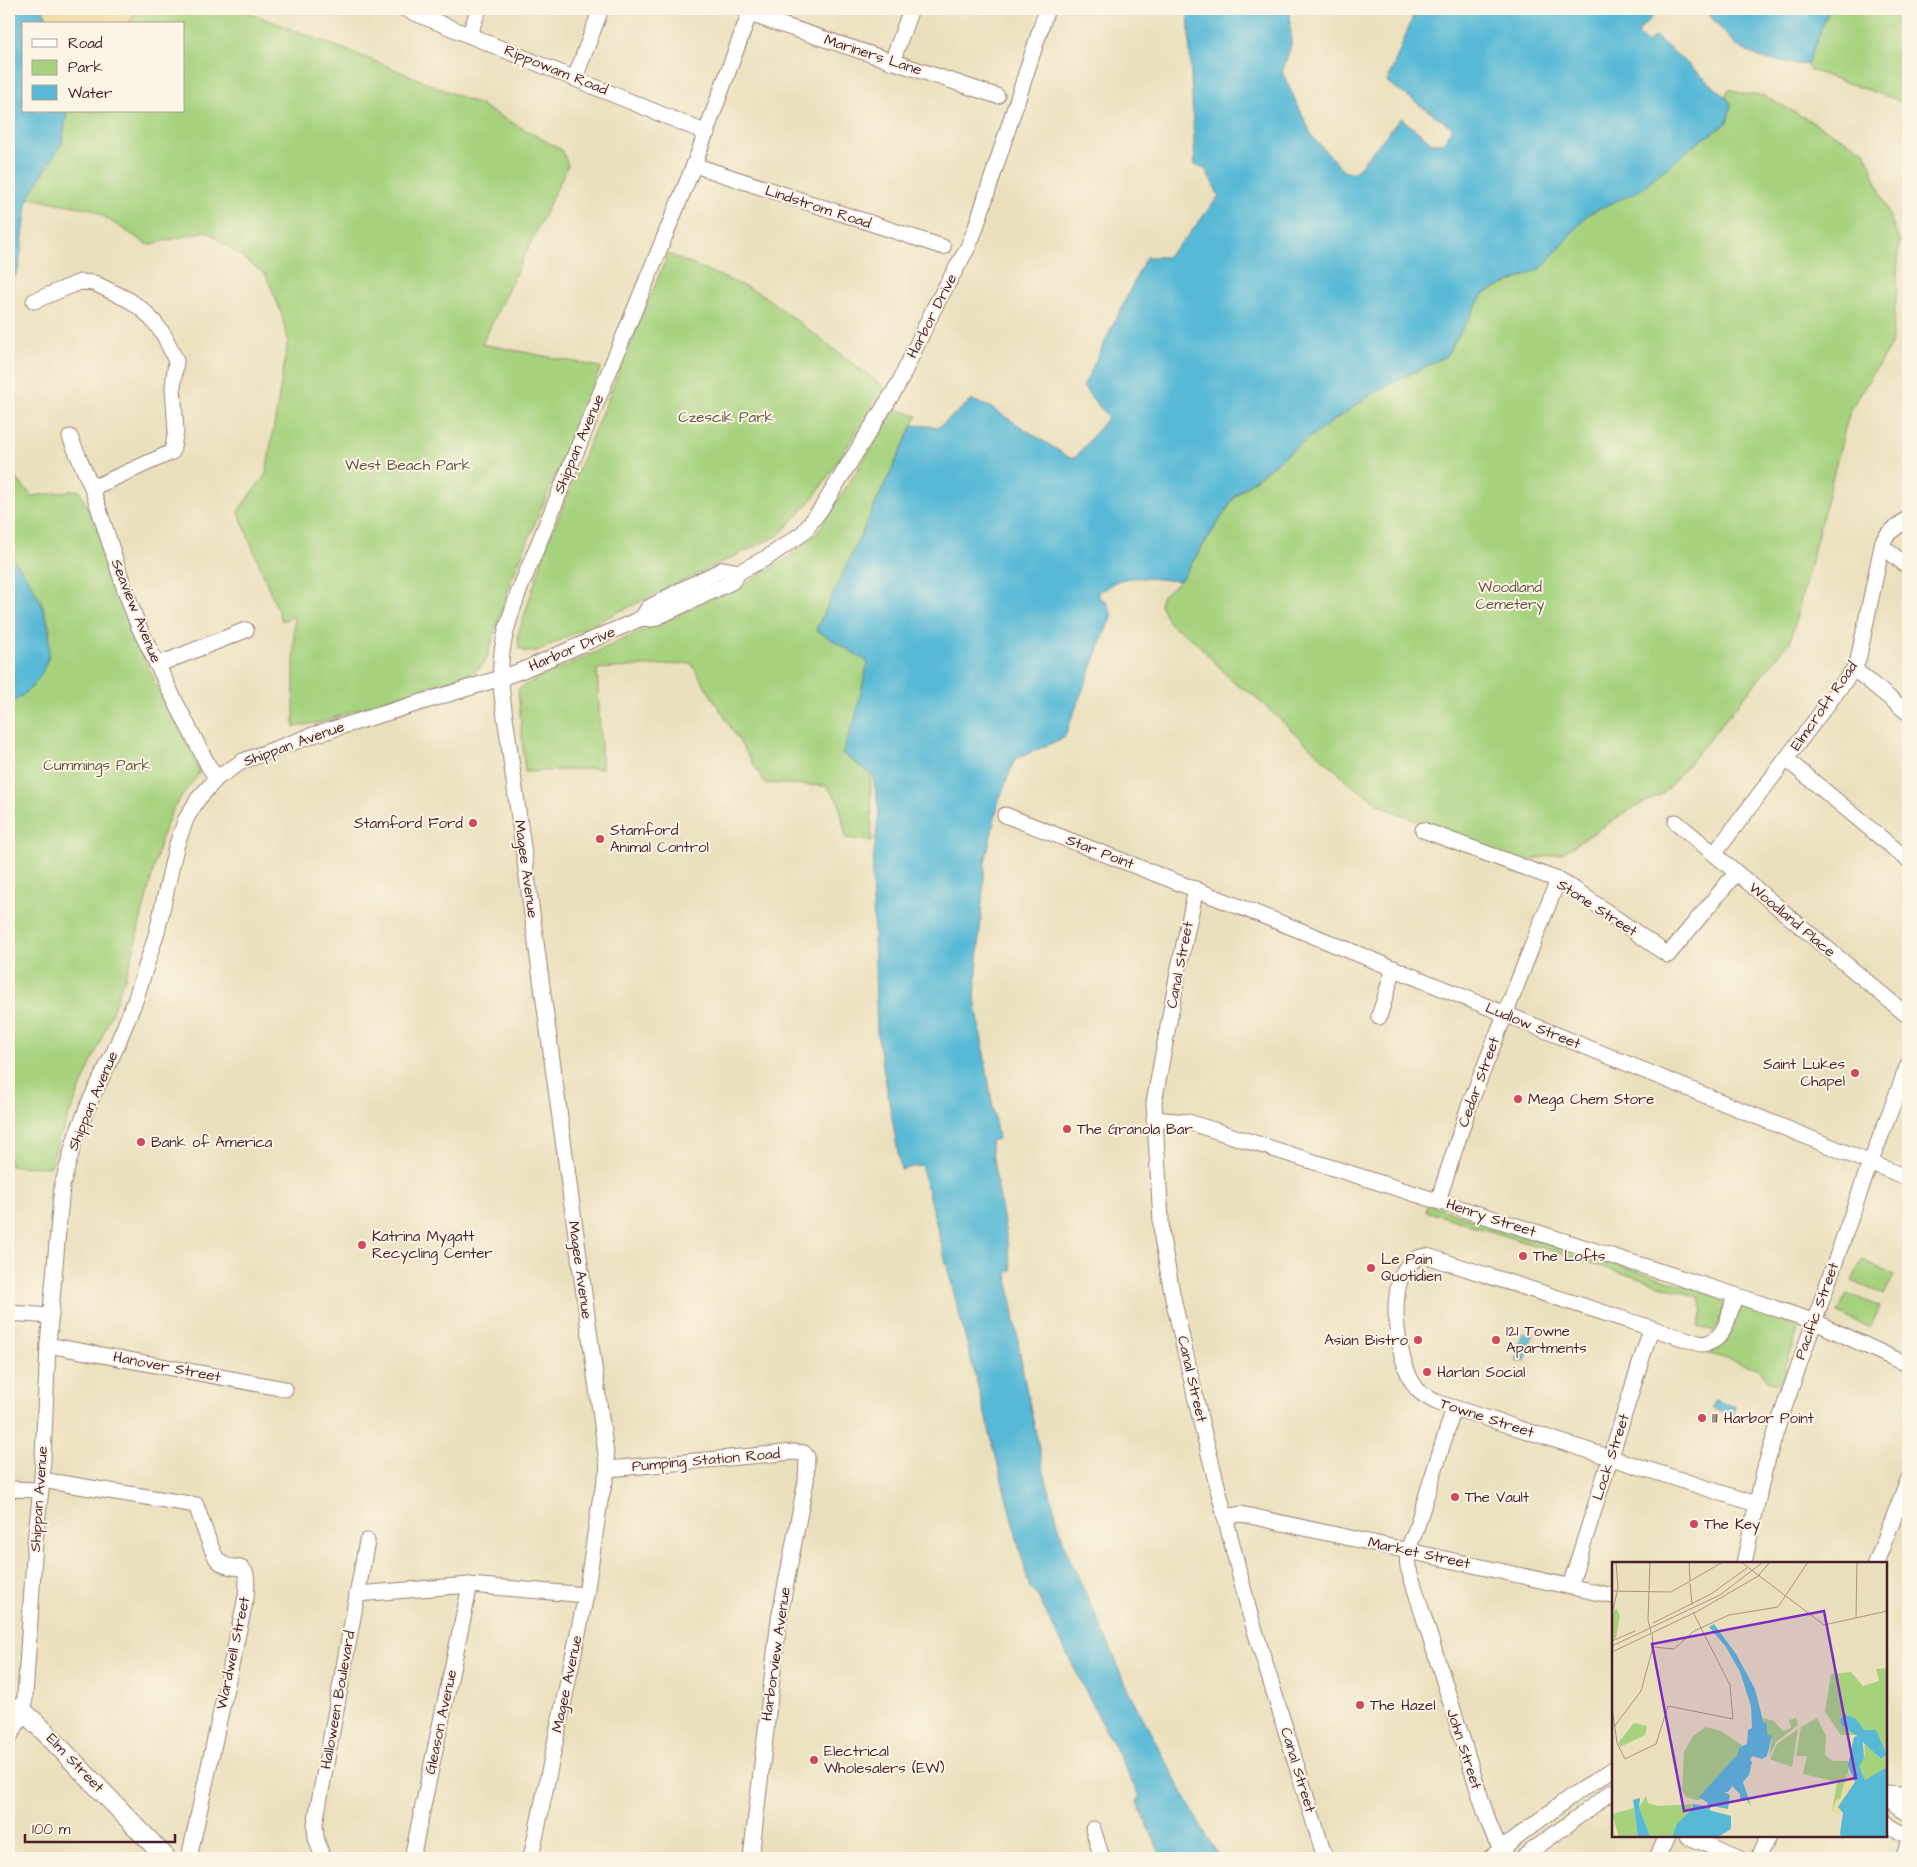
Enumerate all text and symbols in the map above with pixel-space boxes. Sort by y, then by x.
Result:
legend [22,22,185,112]
street label: Mariners Lane [821,29,925,81]
text: Road [68,33,103,54]
street label: Rippowam Road [501,40,611,100]
text: Park [68,57,103,78]
text: Water [68,83,112,104]
street label: Lindstrom Road [762,180,874,234]
street label: Harbor Drive [902,270,962,362]
street label: Shippan Avenue [549,391,609,497]
park label: Czescik Park [678,407,774,428]
park label: West Beach Park [345,455,471,476]
street label: Seaview Avenue [106,556,166,666]
park label: Woodland Cemetery [1475,577,1545,616]
street label: Harbor Drive [525,621,619,677]
street label: Elmcroft Road [1785,657,1863,755]
street label: Shippan Avenue [241,716,347,772]
park label: Cummings Park [43,755,151,777]
place label: Stamford Ford [354,813,463,834]
marker: Stamford Ford [467,817,479,829]
street label: Magee Avenue [508,819,543,919]
place label: Stamford Animal Control [610,820,709,858]
street label: Star Point [1063,829,1137,875]
marker: Stamford Animal Control [594,833,606,845]
street label: Stone Street [1553,874,1641,942]
street label: Woodland Place [1744,878,1840,962]
street label: Canal Street [1161,920,1199,1010]
street label: Ludlow Street [1482,997,1584,1055]
street label: Cedar Street [1453,1034,1505,1130]
street label: Shippan Avenue [63,1048,123,1154]
place label: Saint Lukes Chapel [1763,1054,1845,1092]
marker: Saint Lukes Chapel [1849,1067,1861,1079]
place label: Mega Chem Store [1528,1089,1654,1111]
marker: Mega Chem Store [1512,1093,1524,1105]
place label: The Granola Bar [1077,1119,1193,1140]
marker: The Granola Bar [1061,1123,1073,1135]
place label: Bank of America [151,1132,273,1153]
marker: Bank of America [135,1136,147,1148]
street label: Henry Street [1443,1194,1539,1243]
street label: Magee Avenue [562,1220,597,1320]
place label: Katrina Mygatt Recycling Center [372,1226,493,1265]
marker: Katrina Mygatt Recycling Center [356,1239,368,1251]
place label: The Lofts [1533,1246,1606,1267]
place label: Le Pain Quotidien [1381,1249,1442,1287]
marker: The Lofts [1517,1250,1529,1262]
street label: Pacific Street [1790,1260,1844,1362]
marker: Le Pain Quotidien [1365,1262,1377,1274]
place label: 121 Towne Apartments [1506,1321,1587,1359]
place label: Asian Bistro [1324,1330,1409,1351]
street label: Canal Street [1172,1334,1212,1424]
marker: Asian Bistro [1412,1334,1424,1346]
marker: 121 Towne Apartments [1490,1334,1502,1346]
street label: Hanover Street [111,1346,223,1388]
place label: Harlan Social [1437,1362,1525,1383]
marker: Harlan Social [1421,1366,1433,1378]
street label: Towne Street [1437,1393,1537,1443]
place label: 111 Harbor Point [1712,1408,1814,1429]
street label: Lock Street [1587,1411,1635,1503]
marker: 111 Harbor Point [1696,1412,1708,1424]
street label: Pumping Station Road [631,1443,781,1478]
street label: Shippan Avenue [25,1445,53,1553]
place label: The Vault [1465,1487,1529,1508]
marker: The Vault [1449,1491,1461,1503]
place label: The Key [1704,1514,1760,1536]
marker: The Key [1688,1518,1700,1530]
street label: Market Street [1366,1532,1472,1574]
inset map [1612,1562,1887,1837]
street label: Harborview Avenue [756,1586,796,1722]
street label: Wardwell Street [211,1595,255,1711]
street label: Halloween Boulevard [315,1629,361,1771]
street label: Magee Avenue [546,1634,589,1735]
street label: Gleason Avenue [420,1668,462,1776]
place label: The Hazel [1370,1695,1436,1716]
marker: The Hazel [1354,1699,1366,1711]
street label: John Street [1441,1706,1487,1792]
street label: Canal Street [1275,1725,1321,1815]
street label: Elm Street [41,1729,109,1797]
place label: Electrical Wholesalers (EW) [824,1741,945,1779]
marker: Electrical Wholesalers (EW) [808,1754,820,1766]
scale bar [25,1812,175,1844]
text: 100 m [32,1819,71,1840]

